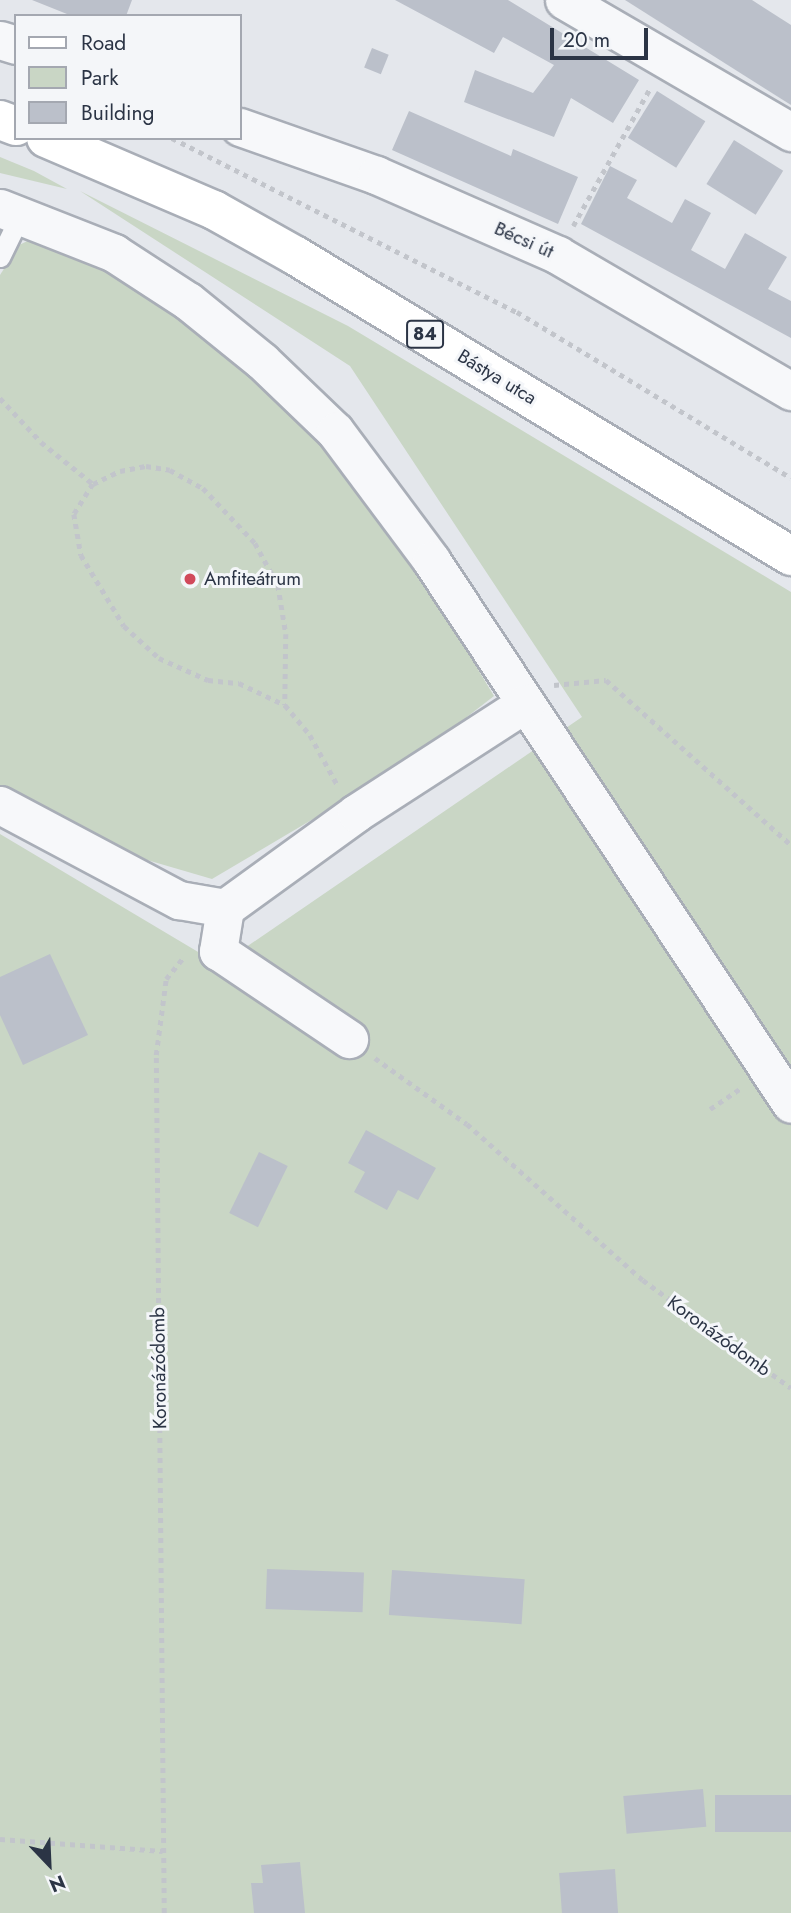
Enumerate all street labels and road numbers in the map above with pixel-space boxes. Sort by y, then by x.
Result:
street label: Bécsi út [491,217,557,263]
road number: 84 [406,320,444,348]
street label: Bástya utca [453,345,541,409]
street label: Koronázódomb [663,1291,775,1381]
street label: Koronázódomb [147,1307,171,1429]

